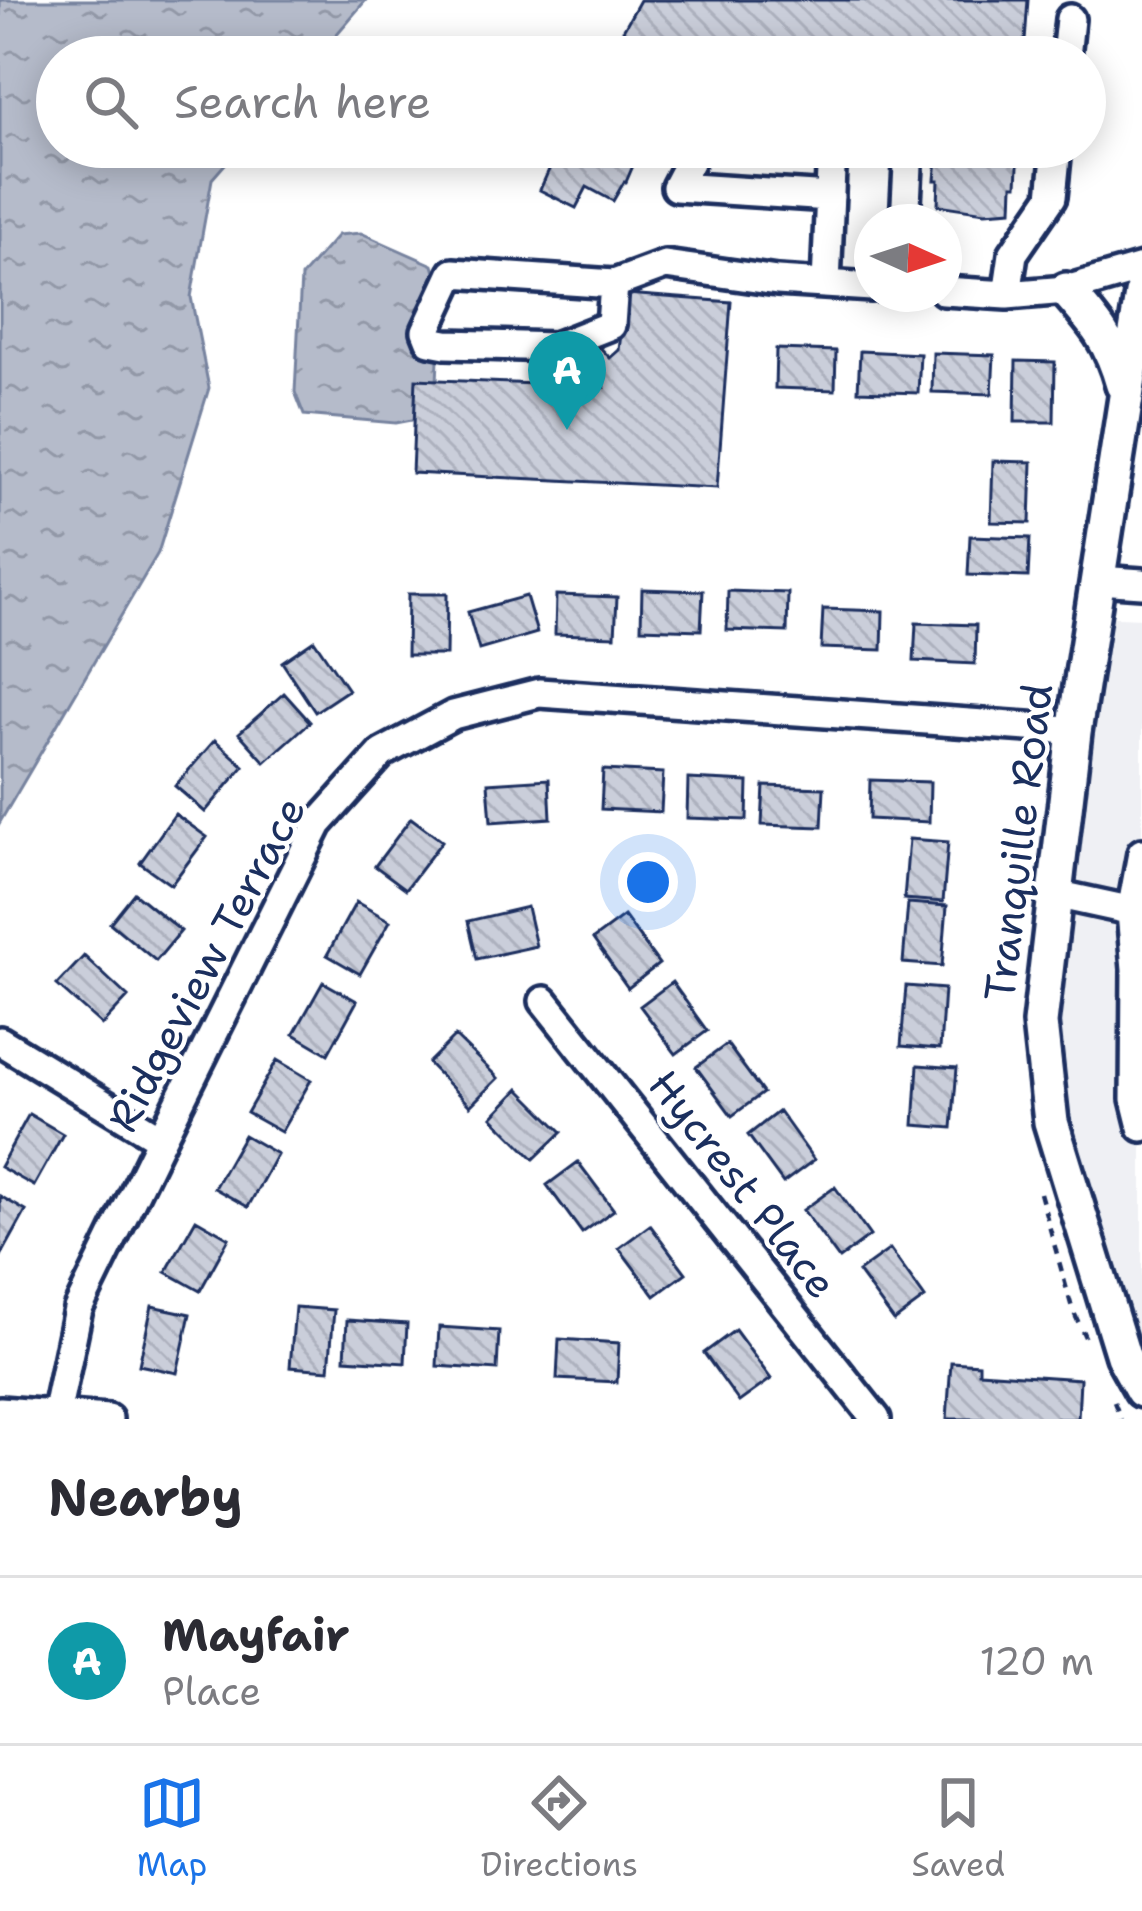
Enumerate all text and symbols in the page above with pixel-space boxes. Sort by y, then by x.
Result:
search box [36,36,1106,168]
icon: search [78,69,144,135]
text: Search here [174,72,431,132]
north arrow [854,204,962,312]
pin: A [528,331,606,430]
street label: Tranquille Road [971,680,1065,1004]
street label: Ridgeview Terrace [94,787,318,1141]
your location [618,852,678,912]
street label: Hycrest Place [636,1058,850,1310]
text: Nearby [48,1463,243,1531]
text: Mayfair [162,1605,350,1665]
text: A [72,1635,102,1687]
text: 120 m [979,1635,1094,1687]
text: Place [162,1665,261,1717]
tab: Map [137,1770,207,1887]
tab: Directions [481,1770,638,1887]
tab: Saved [912,1770,1005,1887]

